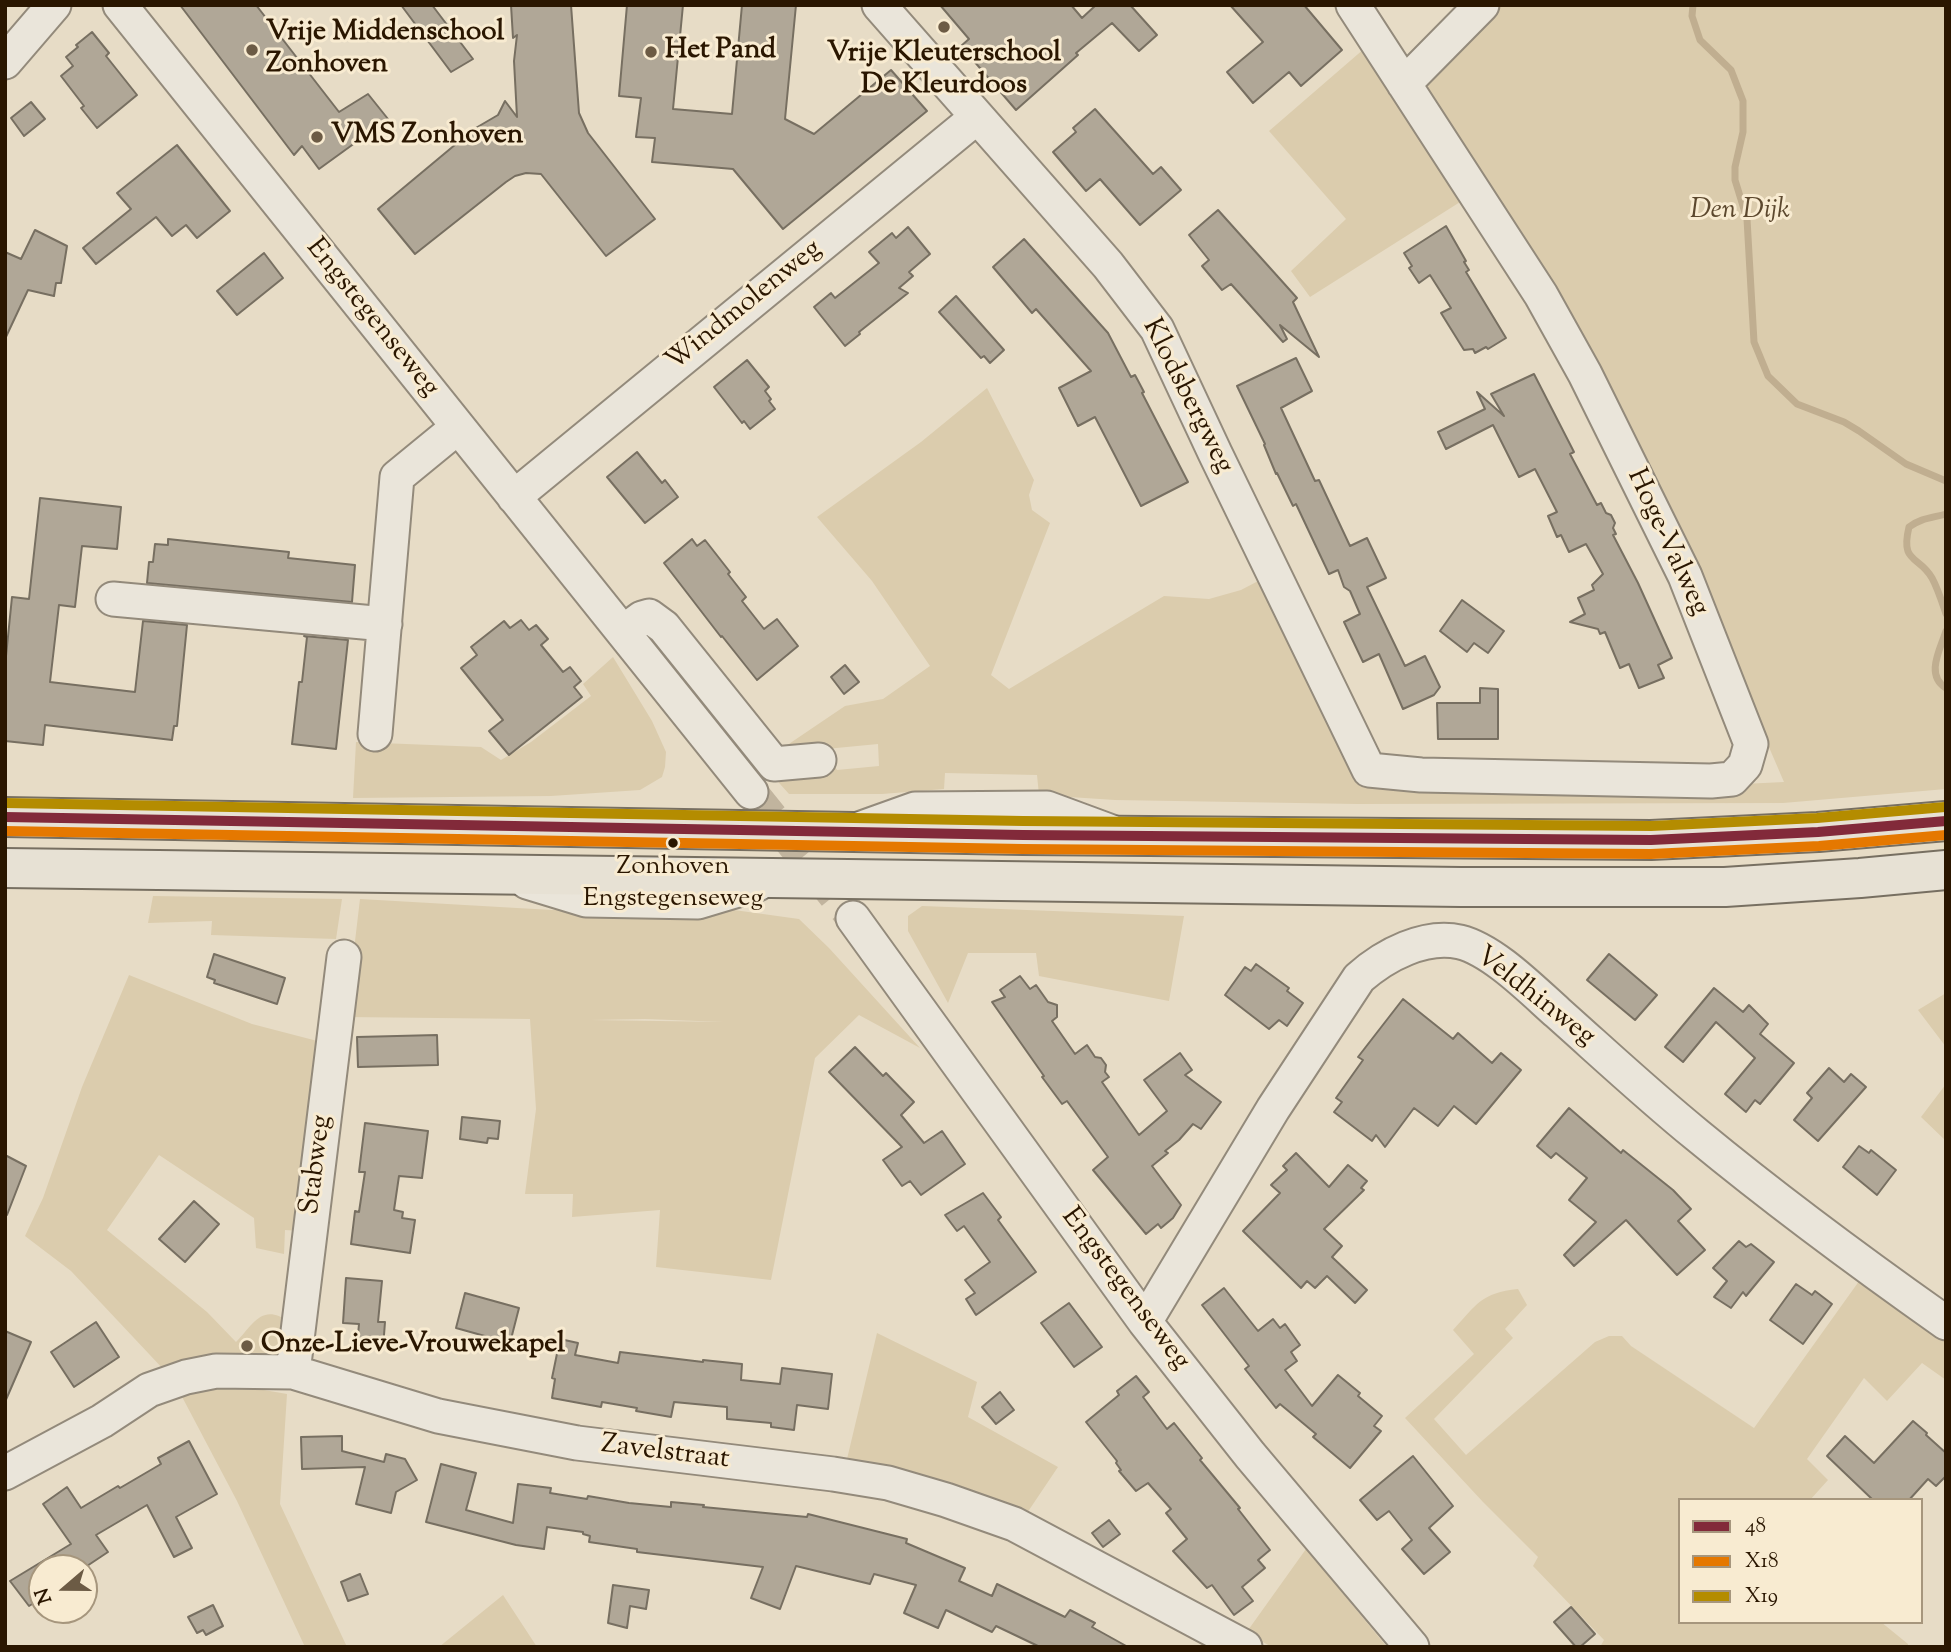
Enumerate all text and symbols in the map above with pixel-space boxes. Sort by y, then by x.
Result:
place label: Vrije Middenschool Zonhoven [266,17,504,83]
marker: Vrije Kleuterschool De Kleurdoos [936,19,952,35]
place label: Het Pand [665,35,776,69]
place label: Vrije Kleuterschool De Kleurdoos [827,38,1061,104]
marker: Vrije Middenschool Zonhoven [244,42,260,58]
marker: Het Pand [643,44,659,60]
place label: VMS Zonhoven [331,120,523,154]
marker: VMS Zonhoven [309,129,325,145]
park label: Den Dijk [1690,195,1790,229]
street label: Engstegenseweg [297,233,445,405]
street label: Windmolenweg [660,234,830,380]
street label: Klodsbergweg [1133,314,1239,480]
street label: Hoge-Valweg [1617,464,1715,622]
marker: Zonhoven Engstegenseweg [666,836,680,850]
place label: Zonhoven Engstegenseweg [583,853,763,914]
street label: Veldhinweg [1467,941,1601,1055]
street label: Stabweg [295,1113,341,1217]
street label: Engstegenseweg [1052,1202,1196,1378]
place label: Onze-Lieve-Vrouwekapel [261,1329,565,1363]
marker: Onze-Lieve-Vrouwekapel [239,1338,255,1354]
street label: Zavelstraat [599,1429,731,1479]
legend [1678,1498,1923,1624]
text: 48 [1745,1512,1766,1542]
text: X18 [1745,1547,1778,1577]
north arrow [28,1554,98,1624]
text: X19 [1745,1582,1778,1612]
text: N [29,1584,60,1607]

